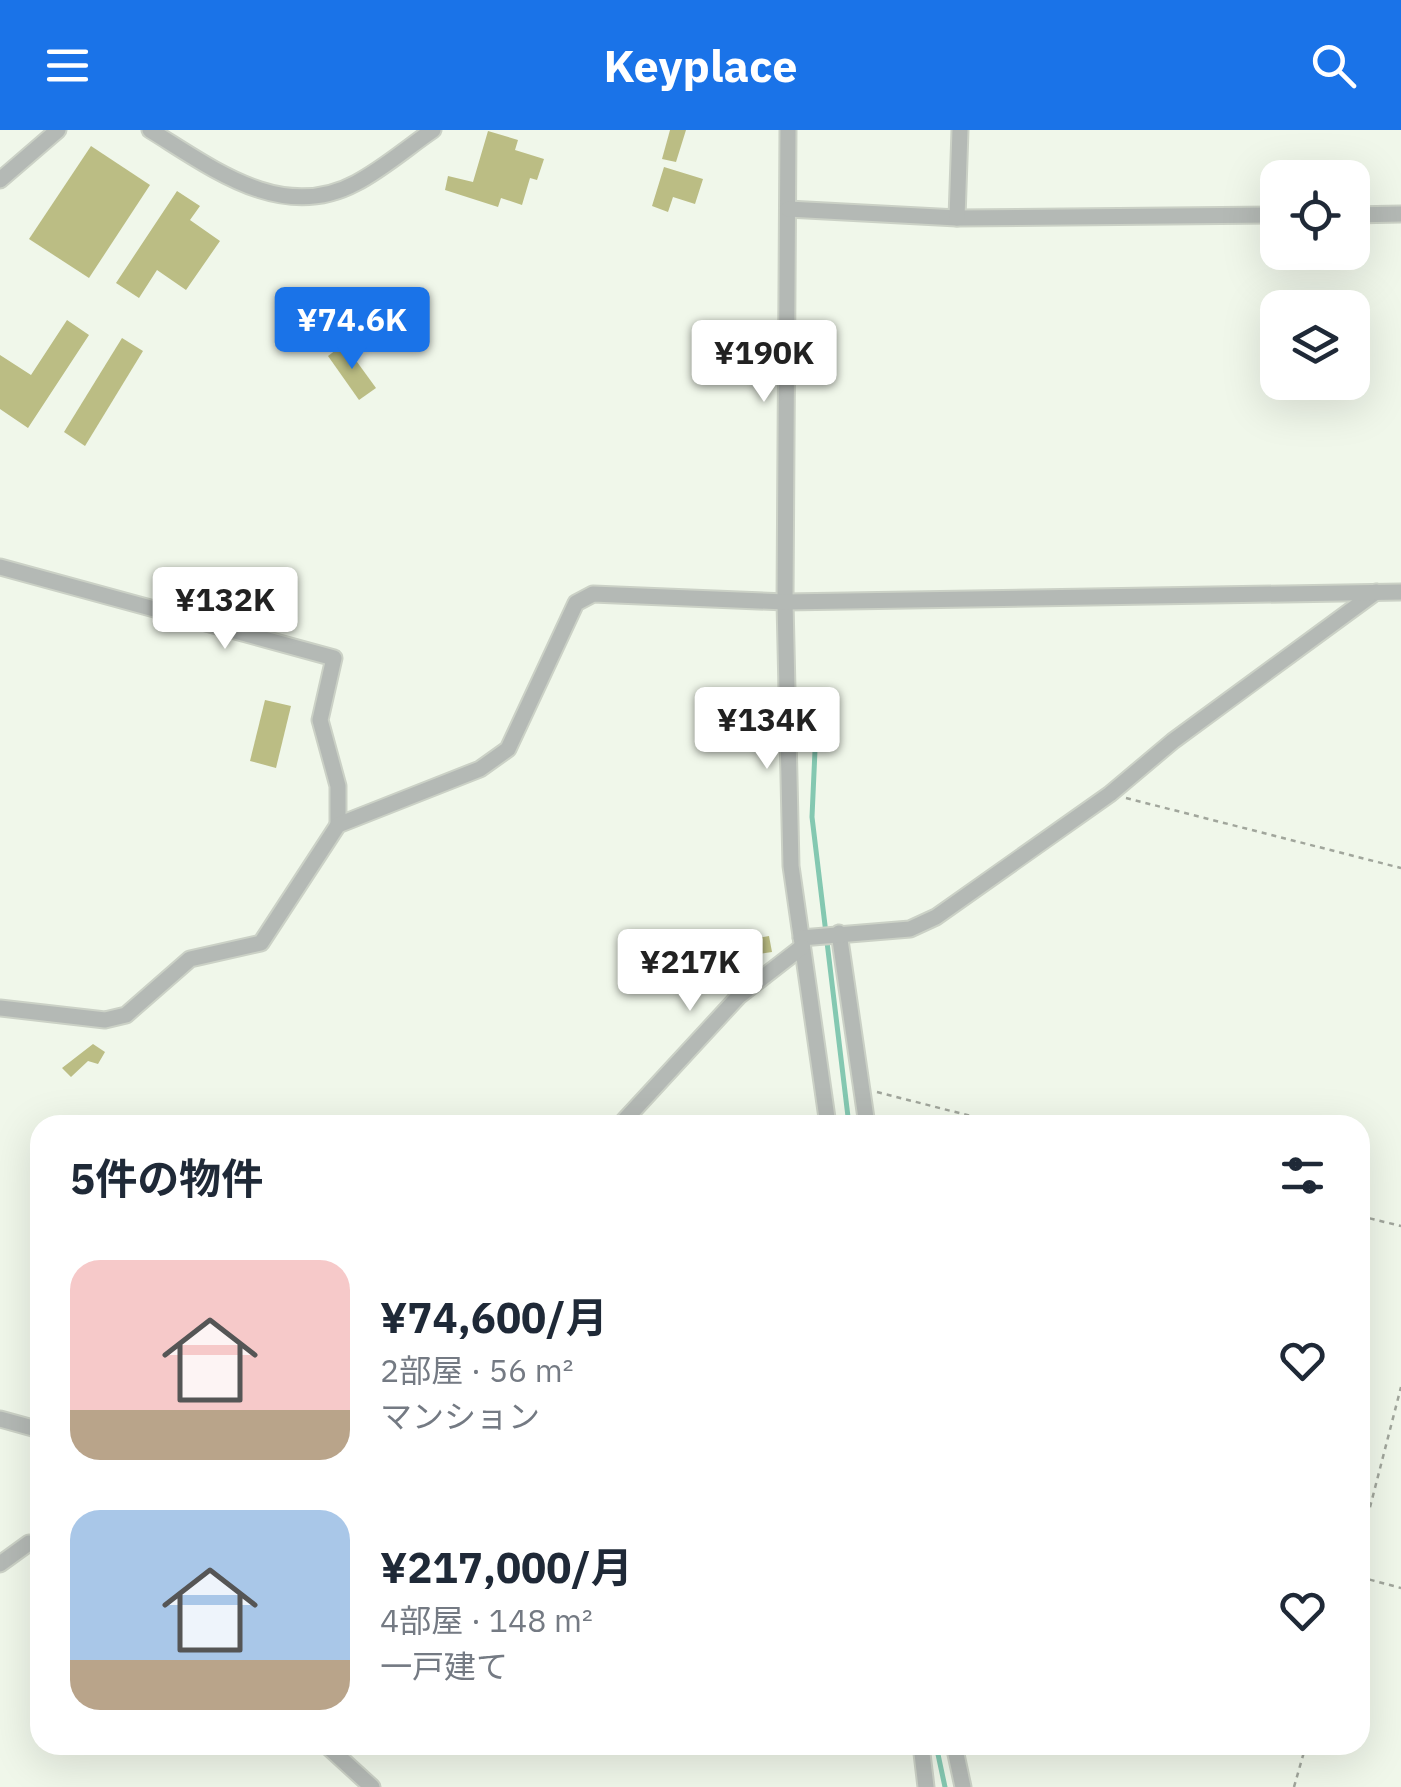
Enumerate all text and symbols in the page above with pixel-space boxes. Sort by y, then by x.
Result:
text: Keyplace [603,36,798,94]
icon: menu [40,38,95,93]
icon: search [1306,38,1361,93]
map controls [1260,160,1370,400]
button: locate [1260,160,1370,270]
pin: ¥74.6K [271,287,433,372]
button: layers [1260,290,1370,400]
text: ¥74.6K [297,298,407,340]
pin: ¥190K [694,320,834,405]
text: ¥190K [714,331,814,373]
pin: ¥132K [155,567,295,652]
text: ¥132K [175,578,275,620]
pin: ¥134K [697,687,837,772]
text: ¥134K [717,698,817,740]
pin: ¥217K [620,929,760,1014]
text: ¥217K [640,940,740,982]
icon: filters [1275,1148,1330,1203]
text: 5件の物件 [70,1151,263,1206]
text: ¥74,600/月 [380,1290,608,1345]
icon: home [150,1300,270,1420]
icon: heart [1275,1333,1330,1388]
text: 2部屋 · 56 m² [380,1349,574,1391]
text: マンション [380,1395,540,1437]
text: ¥217,000/月 [380,1540,633,1595]
icon: home [150,1550,270,1670]
icon: heart [1275,1583,1330,1638]
text: 4部屋 · 148 m² [380,1599,593,1641]
text: 一戸建て [380,1645,508,1687]

